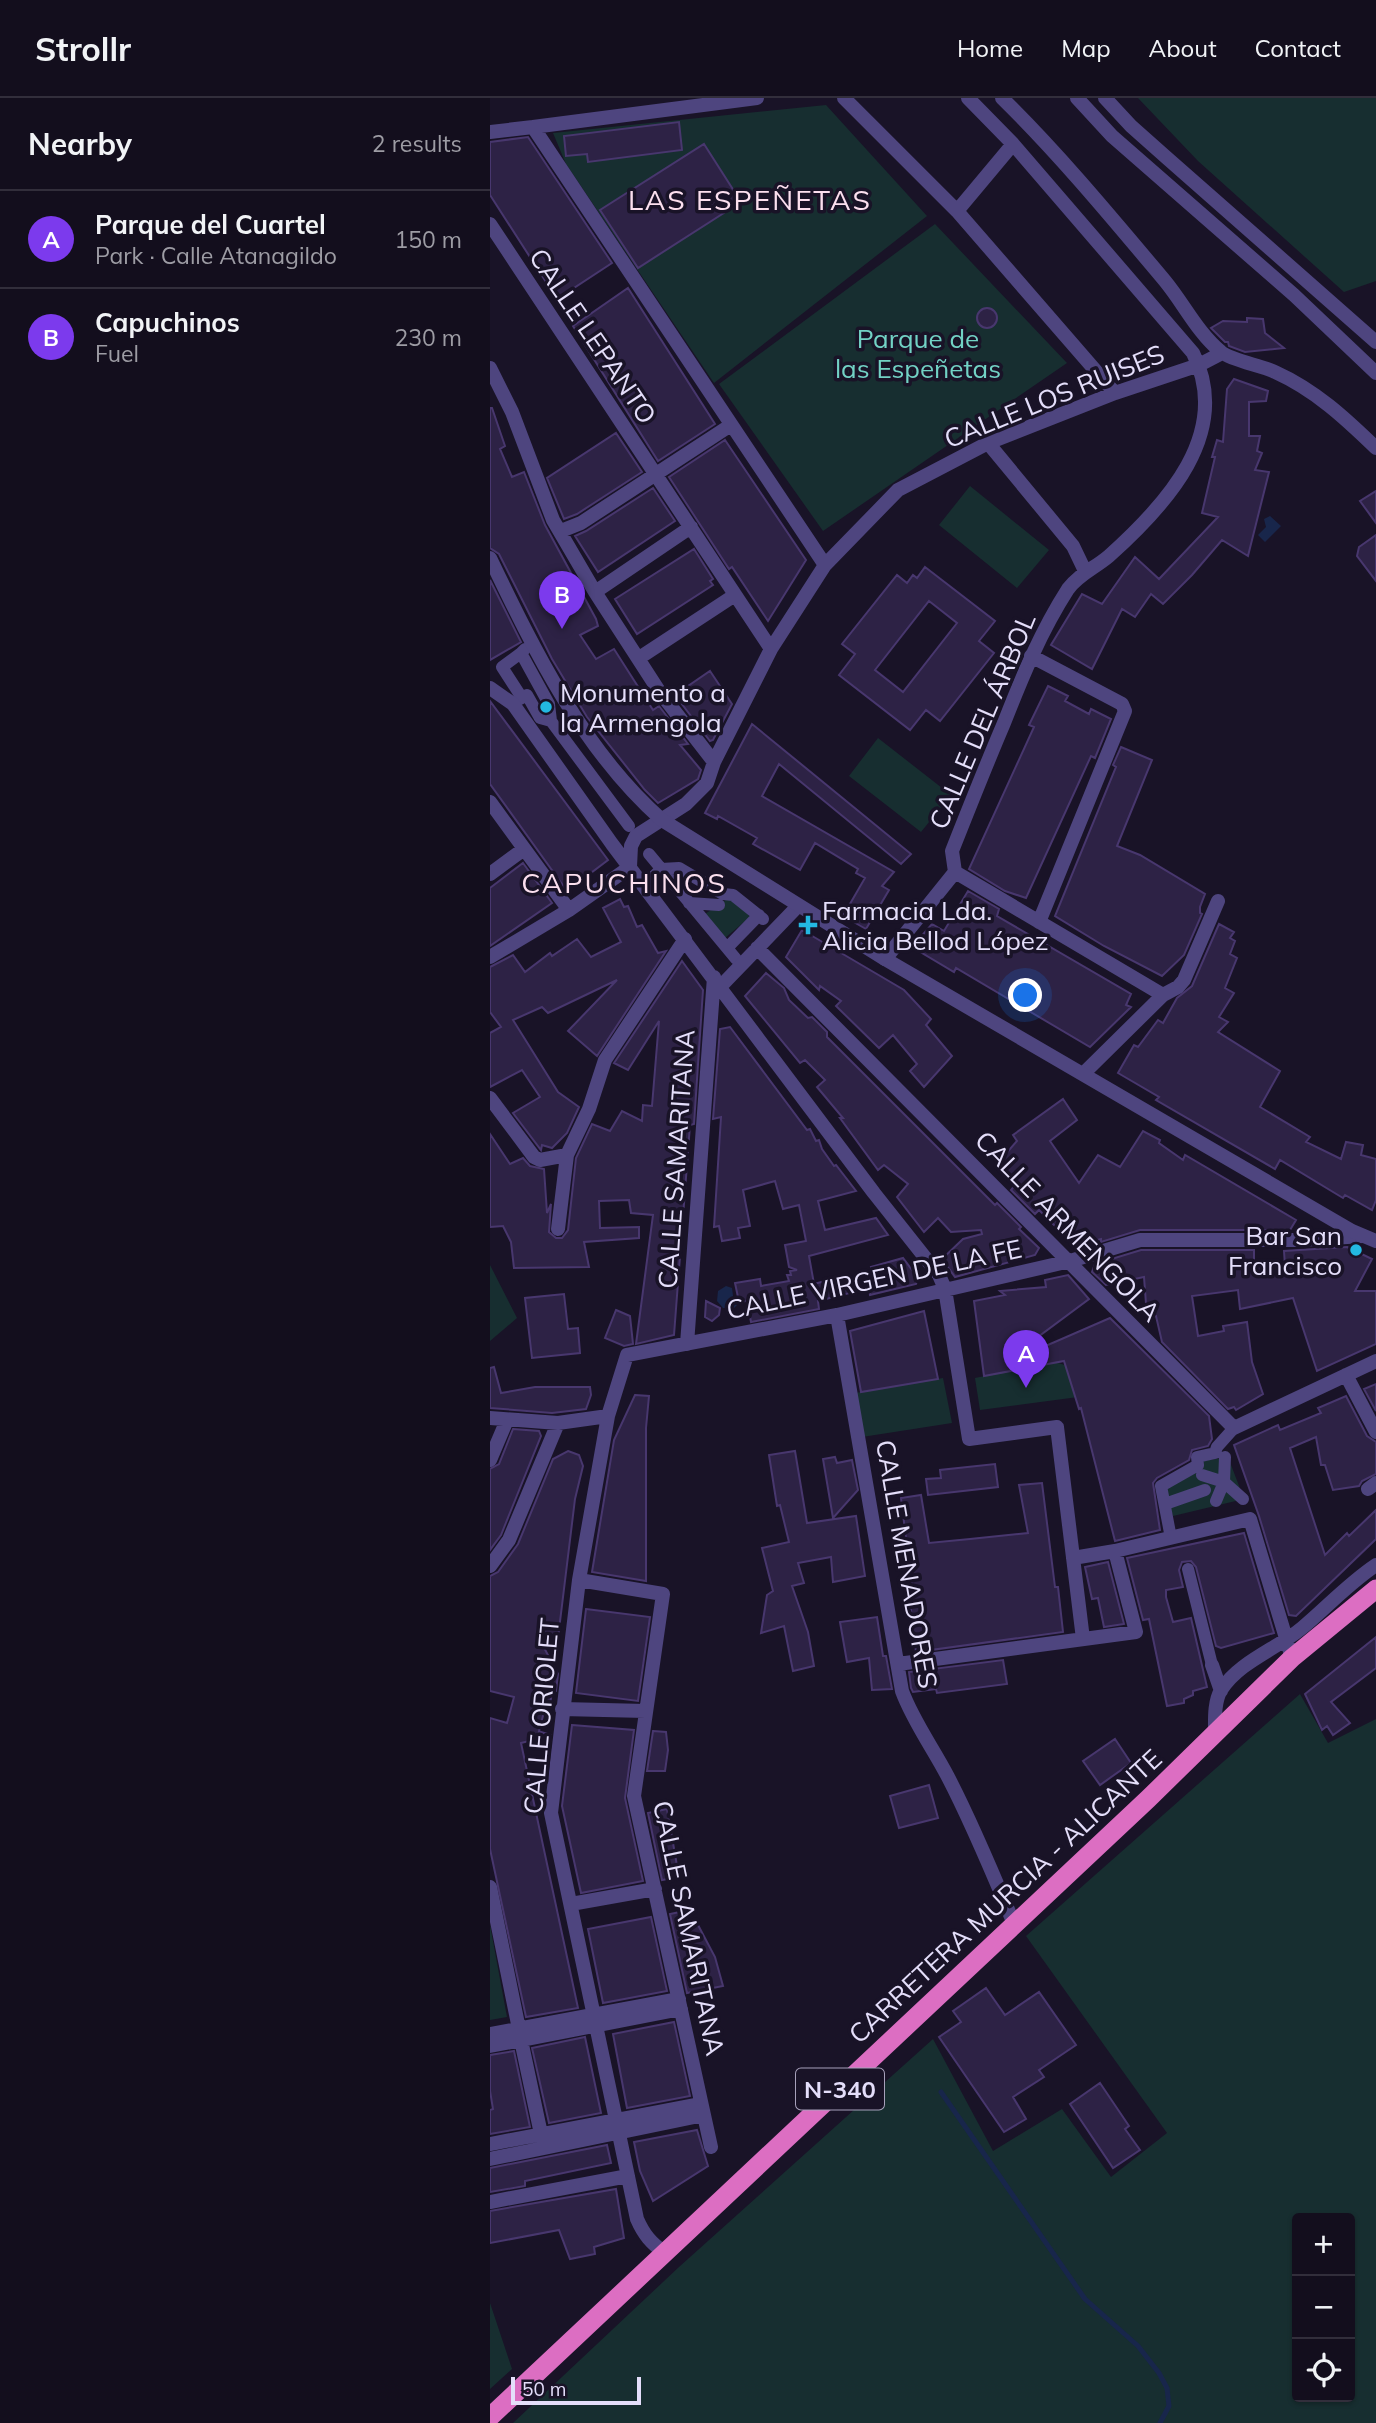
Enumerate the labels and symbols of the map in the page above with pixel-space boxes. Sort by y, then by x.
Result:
district label: LAS ESPEÑETAS [628,182,872,217]
street label: CALLE LEPANTO [522,242,664,430]
park label: Parque de las Espeñetas [835,322,1001,385]
street label: CALLE LOS RUISES [939,337,1169,455]
pin: B [539,571,585,629]
street label: CALLE DEL ÁRBOL [922,608,1042,834]
place label: Monumento a la Armengola [560,676,726,739]
marker: Monumento a la Armengola [538,699,554,715]
district label: CAPUCHINOS [521,865,727,900]
place label: Farmacia Lda. Alicia Bellod López [822,894,1048,957]
marker: Farmacia Lda. Alicia Bellod López [800,917,816,933]
your location [1008,978,1042,1012]
street label: CALLE SAMARITANA [650,1028,702,1290]
street label: CALLE ARMENGOLA [968,1124,1168,1328]
place label: Bar San Francisco [1228,1219,1342,1282]
street label: CALLE VIRGEN DE LA FE [723,1232,1025,1326]
marker: Bar San Francisco [1348,1242,1364,1258]
pin: A [1003,1330,1049,1388]
street label: CALLE MENADORES [869,1437,945,1691]
street label: CALLE ORIOLET [516,1616,566,1815]
street label: CARRETERA MURCIA - ALICANTE [842,1742,1168,2050]
street label: CALLE SAMARITANA [646,1798,732,2058]
road number: N-340 [796,2068,884,2110]
scale bar [511,2374,640,2406]

